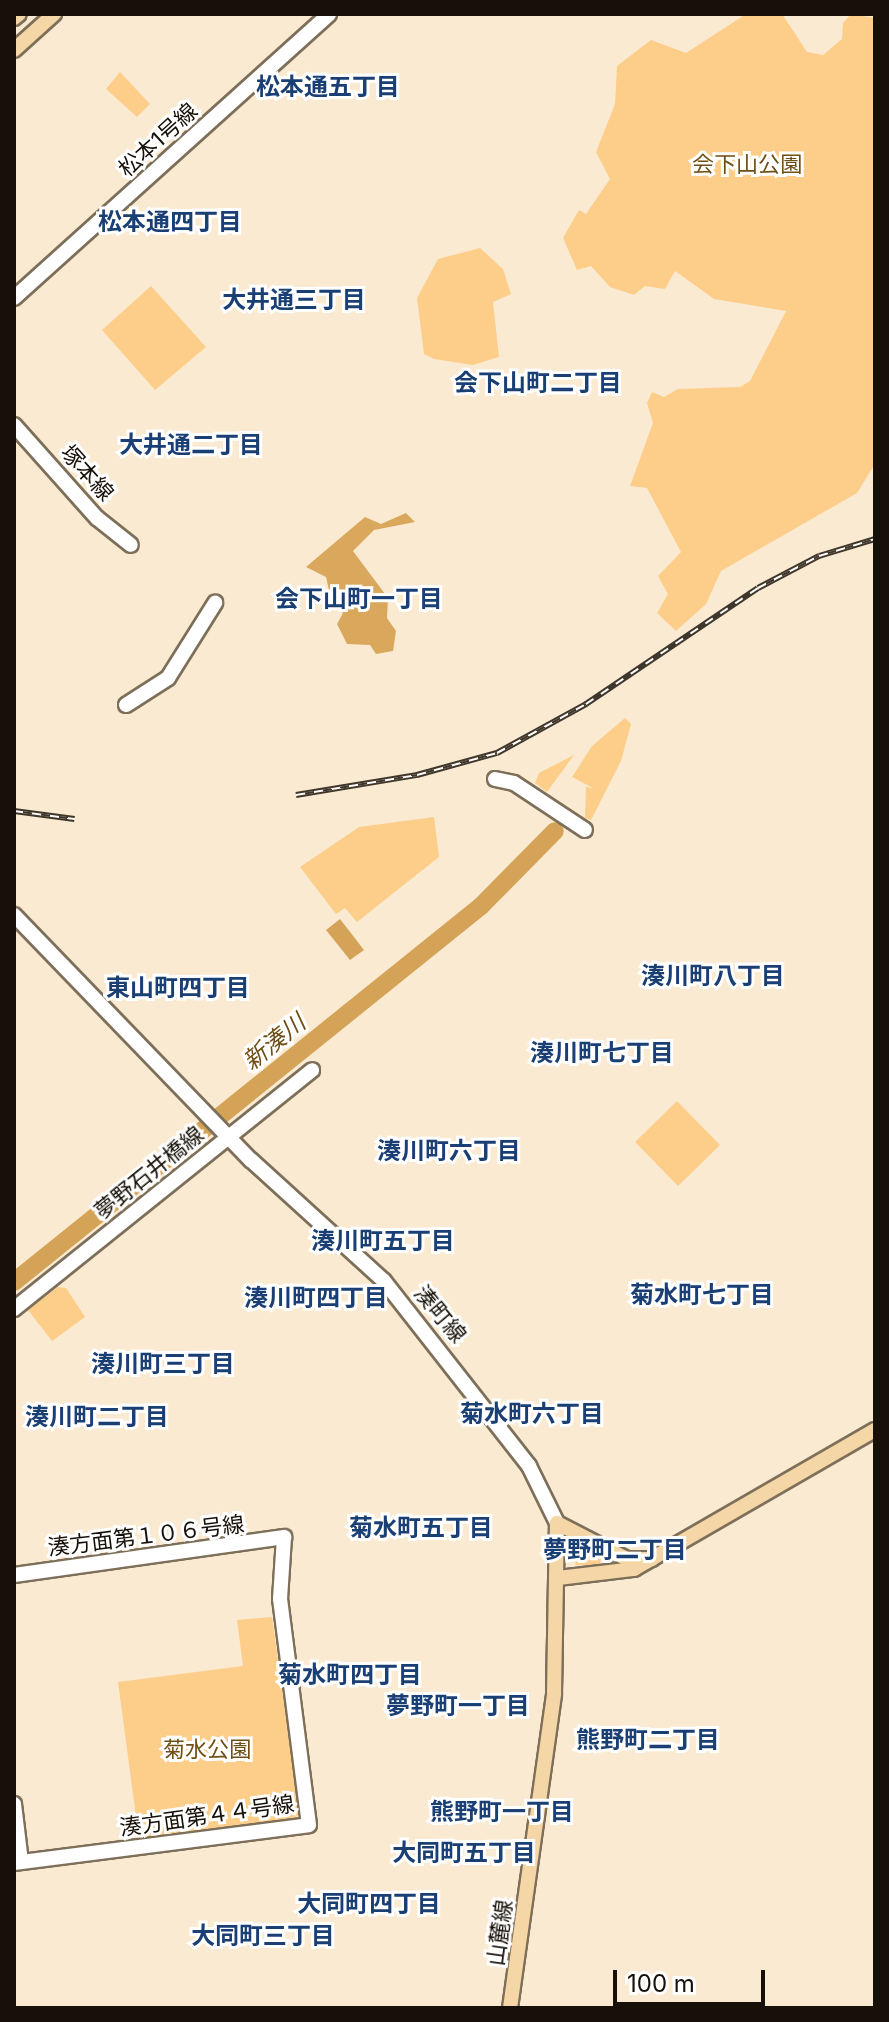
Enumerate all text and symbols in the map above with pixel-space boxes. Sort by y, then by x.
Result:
district label: 松本通五丁目 [256,73,400,101]
street label: 松本1号線 [113,98,203,182]
park label: 会下山公園 [692,152,802,178]
district label: 松本通四丁目 [98,208,242,236]
district label: 大井通三丁目 [222,286,366,314]
district label: 会下山町二丁目 [454,369,622,397]
district label: 大井通二丁目 [119,431,263,459]
street label: 塚本線 [55,440,119,506]
district label: 会下山町一丁目 [275,585,443,613]
district label: 湊川町八丁目 [641,962,785,990]
district label: 東山町四丁目 [106,974,250,1002]
water label: 新湊川 [237,1008,311,1076]
district label: 湊川町七丁目 [530,1039,674,1067]
street label: 夢野石井橋線 [89,1121,209,1225]
district label: 湊川町六丁目 [377,1137,521,1165]
district label: 湊川町五丁目 [311,1227,455,1255]
street label: 湊町線 [409,1280,471,1348]
district label: 菊水町七丁目 [630,1281,774,1309]
district label: 湊川町四丁目 [244,1284,388,1312]
district label: 湊川町三丁目 [91,1350,235,1378]
district label: 菊水町六丁目 [460,1400,604,1428]
district label: 湊川町二丁目 [25,1403,169,1431]
street label: 湊方面第１０６号線 [46,1511,246,1561]
district label: 菊水町五丁目 [349,1514,493,1542]
district label: 夢野町二丁目 [543,1536,687,1564]
district label: 菊水町四丁目 [278,1661,422,1689]
district label: 夢野町一丁目 [386,1692,530,1720]
district label: 熊野町二丁目 [576,1726,720,1754]
park label: 菊水公園 [163,1737,251,1763]
street label: 湊方面第４４号線 [118,1791,296,1841]
district label: 熊野町一丁目 [430,1798,574,1826]
district label: 大同町五丁目 [392,1839,536,1867]
district label: 大同町四丁目 [297,1890,441,1918]
street label: 山麓線 [482,1898,518,1968]
district label: 大同町三丁目 [191,1922,335,1950]
scale bar [617,1954,769,2004]
text: 100 m [627,1969,695,1998]

